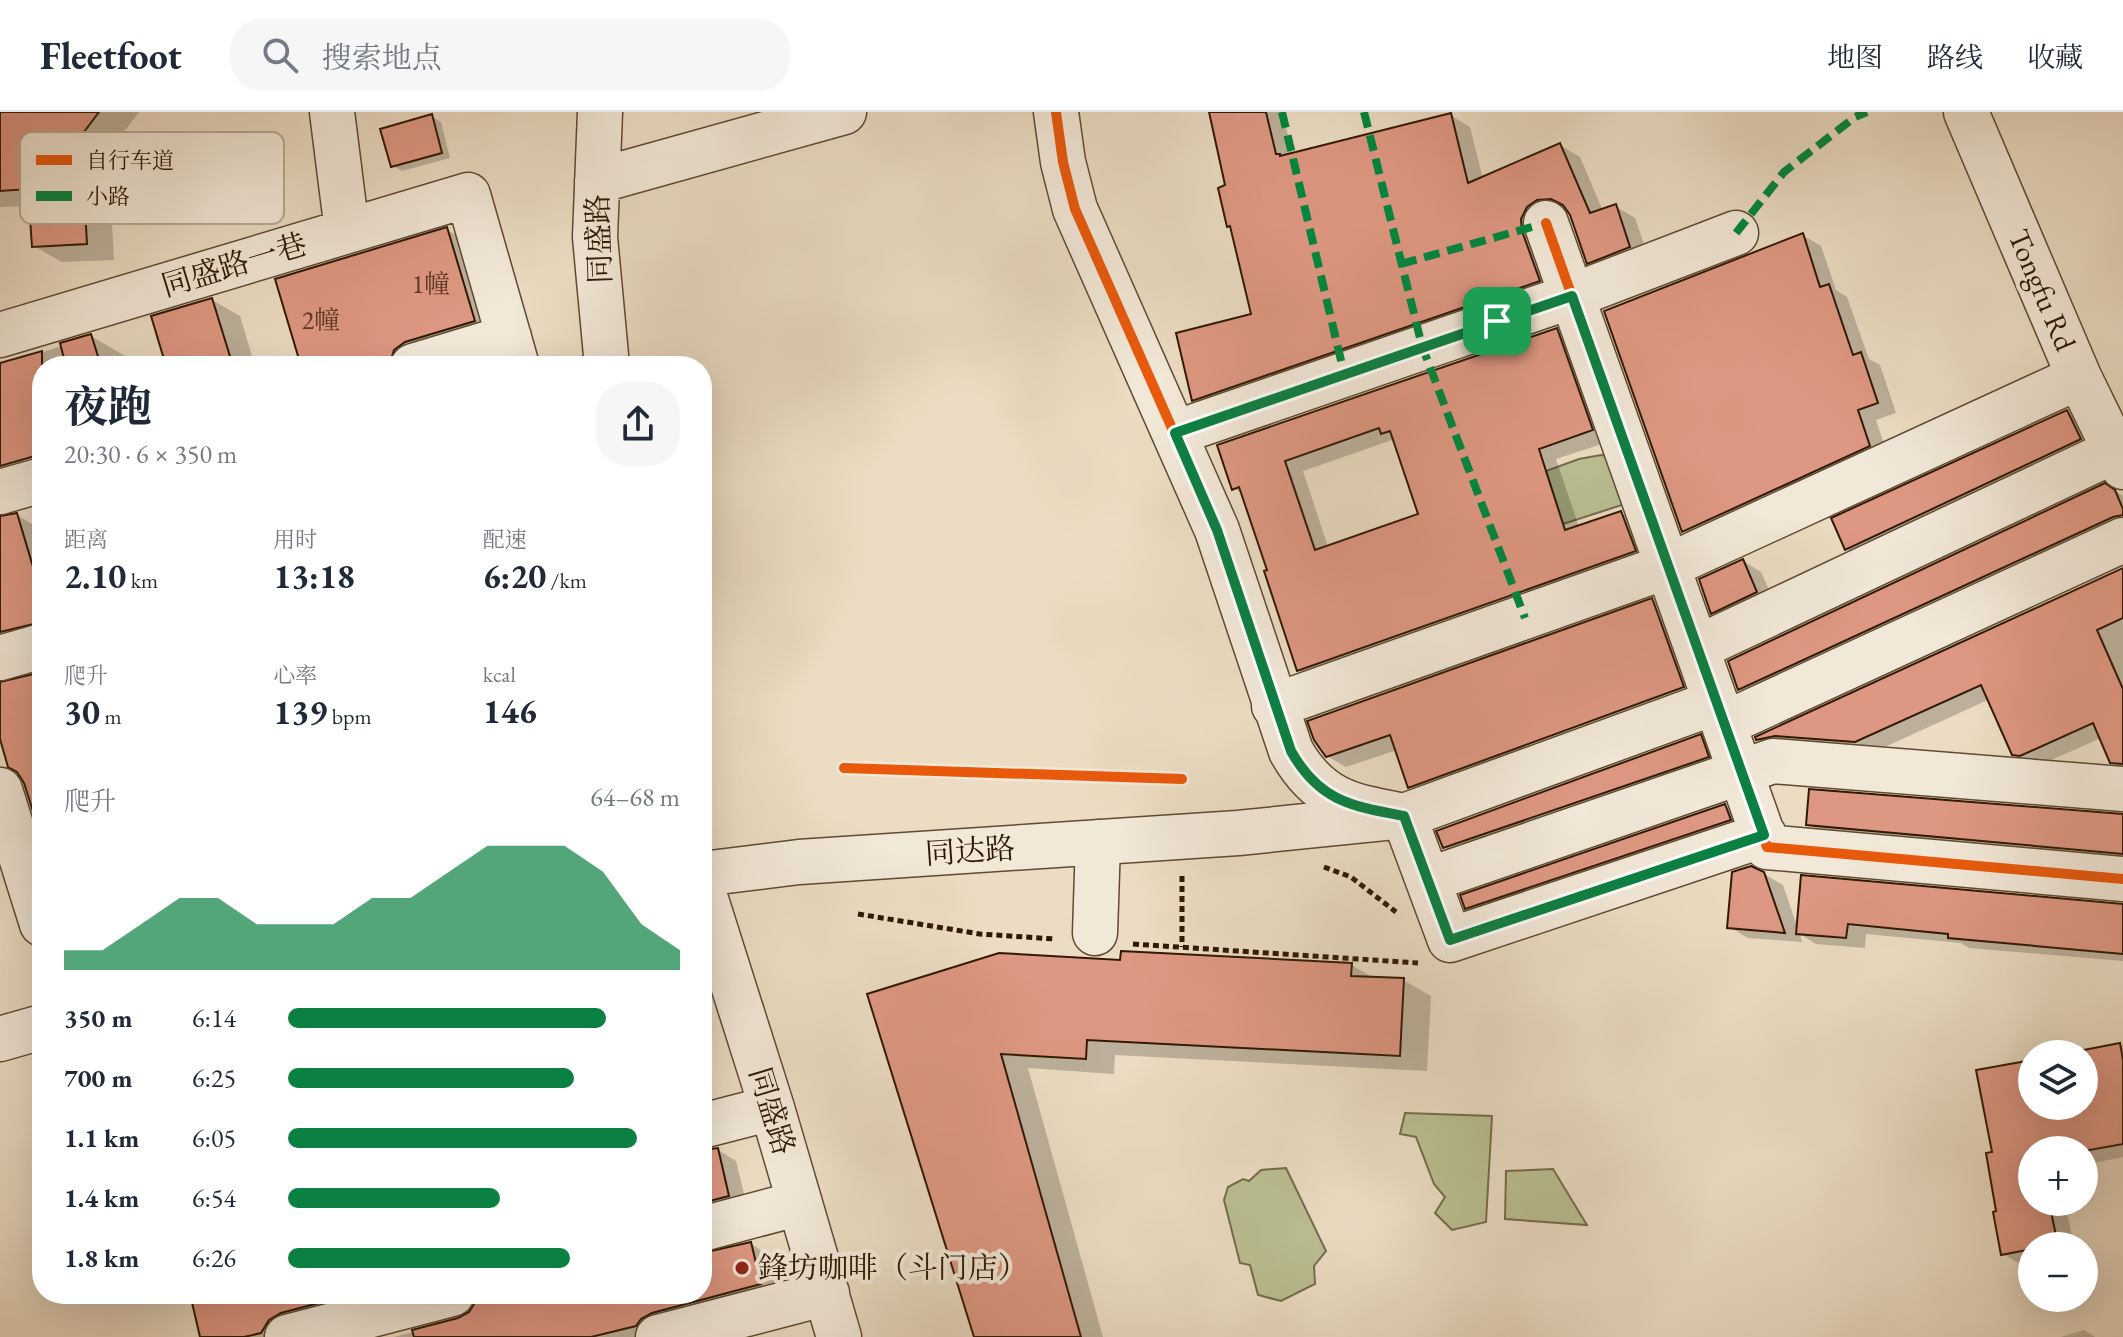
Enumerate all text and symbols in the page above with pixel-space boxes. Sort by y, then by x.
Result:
search box [230,19,790,91]
text: Fleetfoot [40,31,182,80]
icon: search [258,33,302,77]
text: 搜索地点 [322,38,442,77]
text: 地图 [1827,39,1883,75]
text: 路线 [1927,39,1983,75]
text: 收藏 [2027,39,2083,75]
legend [20,132,284,224]
text: 自行车道 [86,146,174,175]
text: 小路 [86,182,130,211]
street label: 同盛路 [577,193,620,285]
street label: Tongfu Rd [1999,223,2086,357]
street label: 同盛路一巷 [156,224,311,305]
house number: 1幢 [412,267,450,301]
pin [1463,287,1531,355]
icon: arrive [1475,299,1519,343]
house number: 2幢 [302,303,340,337]
text: 夜跑 [64,378,152,435]
button: share [596,382,680,466]
text: 20:30 · 6 × 350 m [64,437,237,471]
text: 距离 [64,525,108,554]
text: 用时 [273,525,317,554]
text: 配速 [483,525,527,554]
text: 2.10 [64,554,126,598]
text: 13:18 [273,554,355,598]
text: 6:20 [483,554,546,598]
text: km [126,566,158,595]
text: /km [546,566,587,595]
text: kcal [483,660,516,689]
text: 爬升 [64,661,108,690]
text: 心率 [273,661,317,690]
text: 146 [483,689,537,733]
text: 30 [64,690,100,734]
text: 139 [273,690,327,734]
text: m [100,702,122,731]
text: bpm [327,702,372,731]
text: 64–68 m [590,780,680,814]
text: 爬升 [64,784,116,818]
street label: 同达路 [924,828,1016,873]
text: 350 m [64,1001,132,1035]
text: 6:14 [192,1001,236,1035]
map controls [2018,1040,2098,1312]
button: layers [2018,1040,2098,1120]
text: 700 m [64,1061,132,1095]
text: 6:25 [192,1061,236,1095]
street label: 同盛路 [741,1062,804,1160]
text: 1.1 km [64,1121,139,1155]
text: 6:05 [192,1121,236,1155]
button: + [2018,1136,2098,1216]
text: 1.4 km [64,1181,139,1215]
text: 6:54 [192,1181,236,1215]
button: − [2018,1232,2098,1312]
text: 1.8 km [64,1241,139,1275]
text: 6:26 [192,1241,236,1275]
place label: 鋒坊咖啡（斗门店） [758,1248,1028,1287]
marker: 鋒坊咖啡（斗门店） [733,1259,751,1277]

